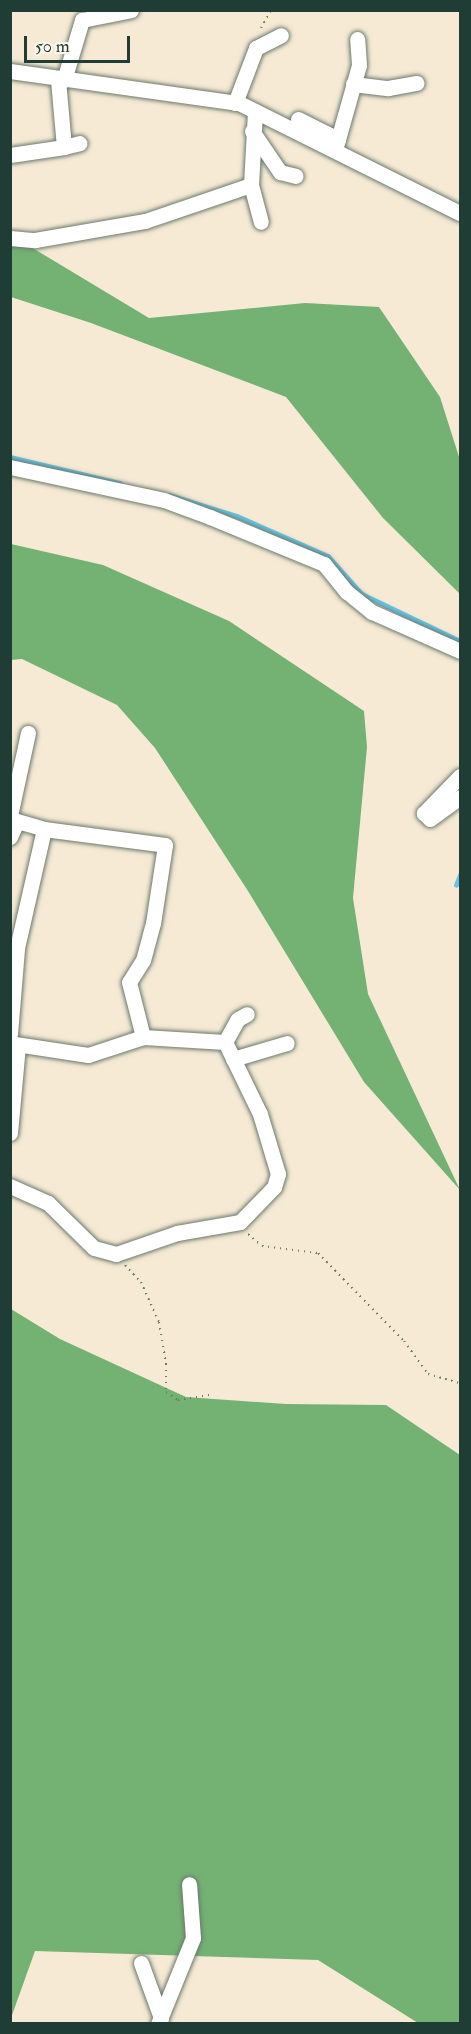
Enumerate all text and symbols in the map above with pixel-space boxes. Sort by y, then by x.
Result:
scale bar [27,24,134,62]
text: 50 m [35,35,70,58]

